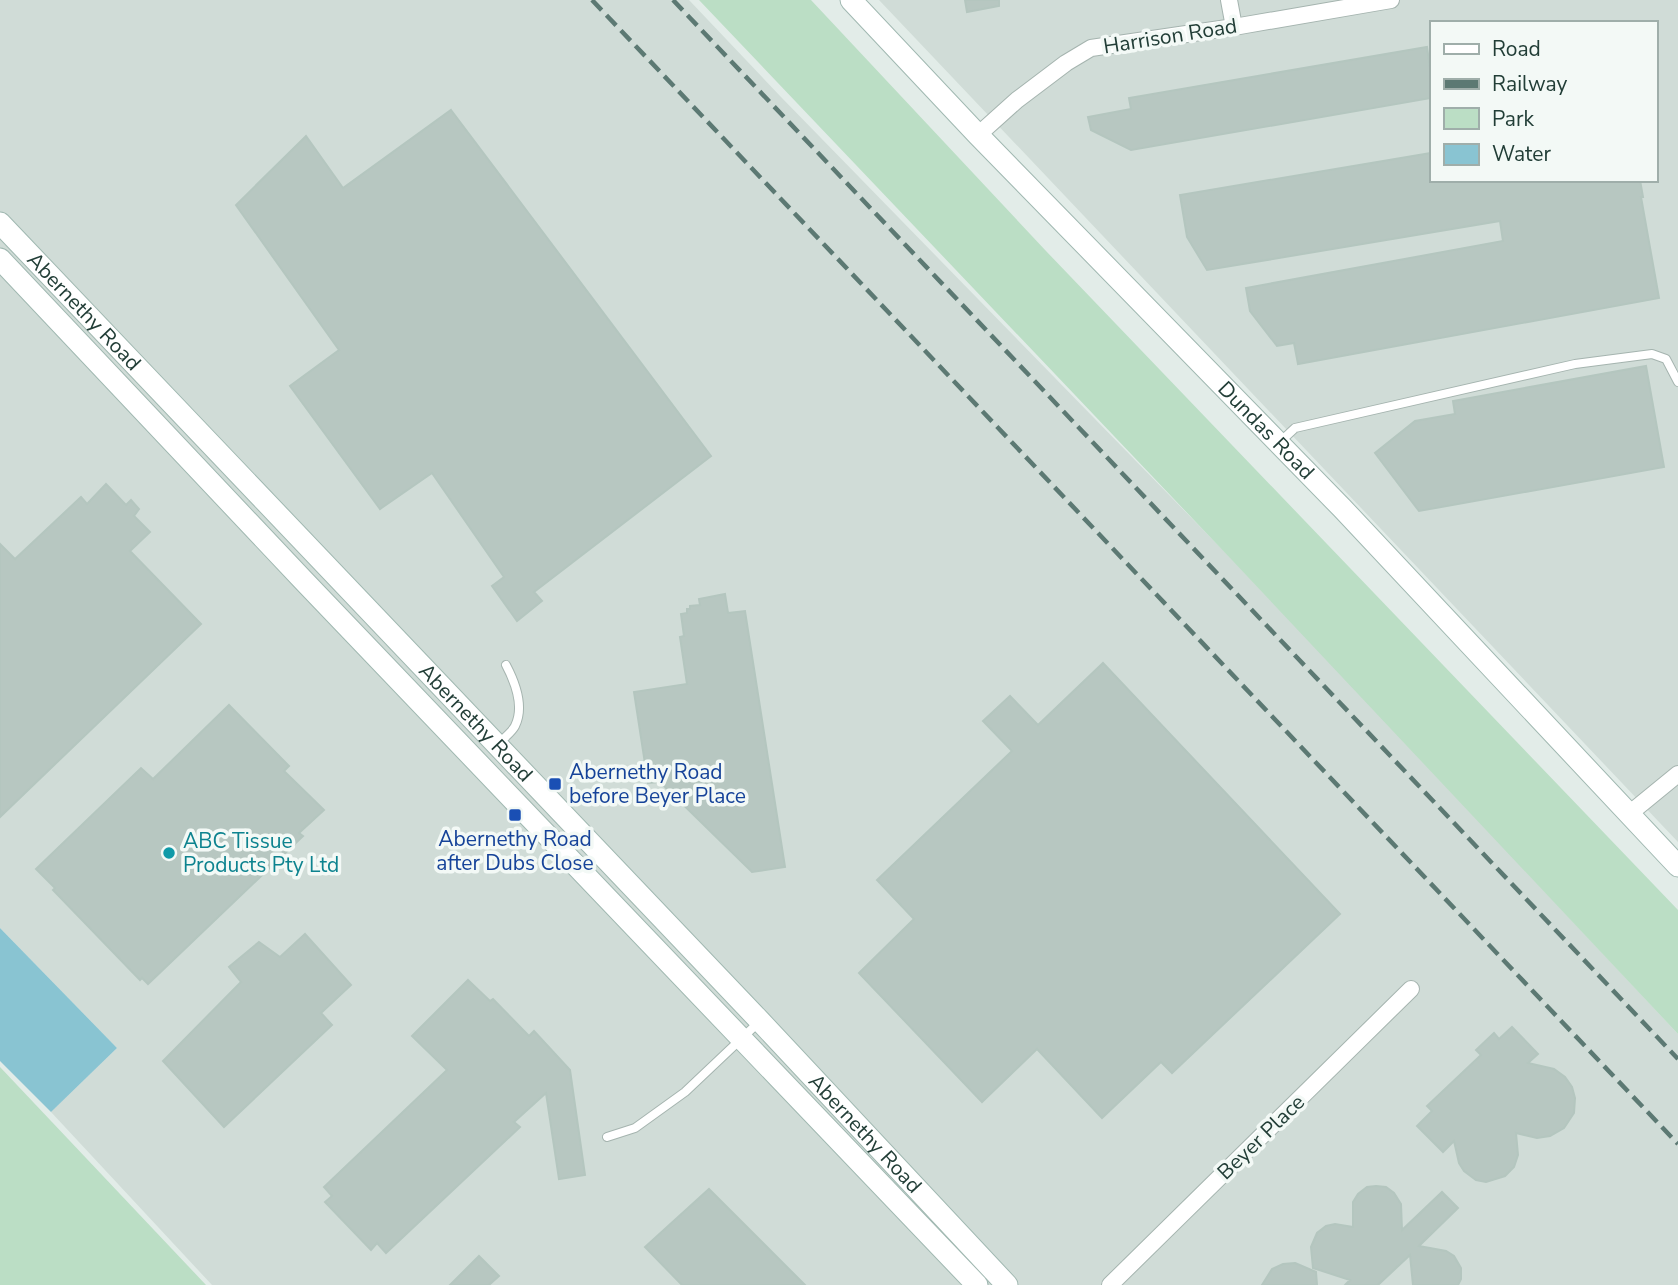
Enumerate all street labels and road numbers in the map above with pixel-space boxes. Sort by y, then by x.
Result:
street label: Harrison Road [1101,12,1239,60]
street label: Abernethy Road [21,246,147,377]
street label: Dundas Road [1212,375,1321,486]
street label: Abernethy Road [413,657,539,788]
street label: Abernethy Road [802,1068,928,1199]
street label: Beyer Place [1211,1088,1311,1186]

